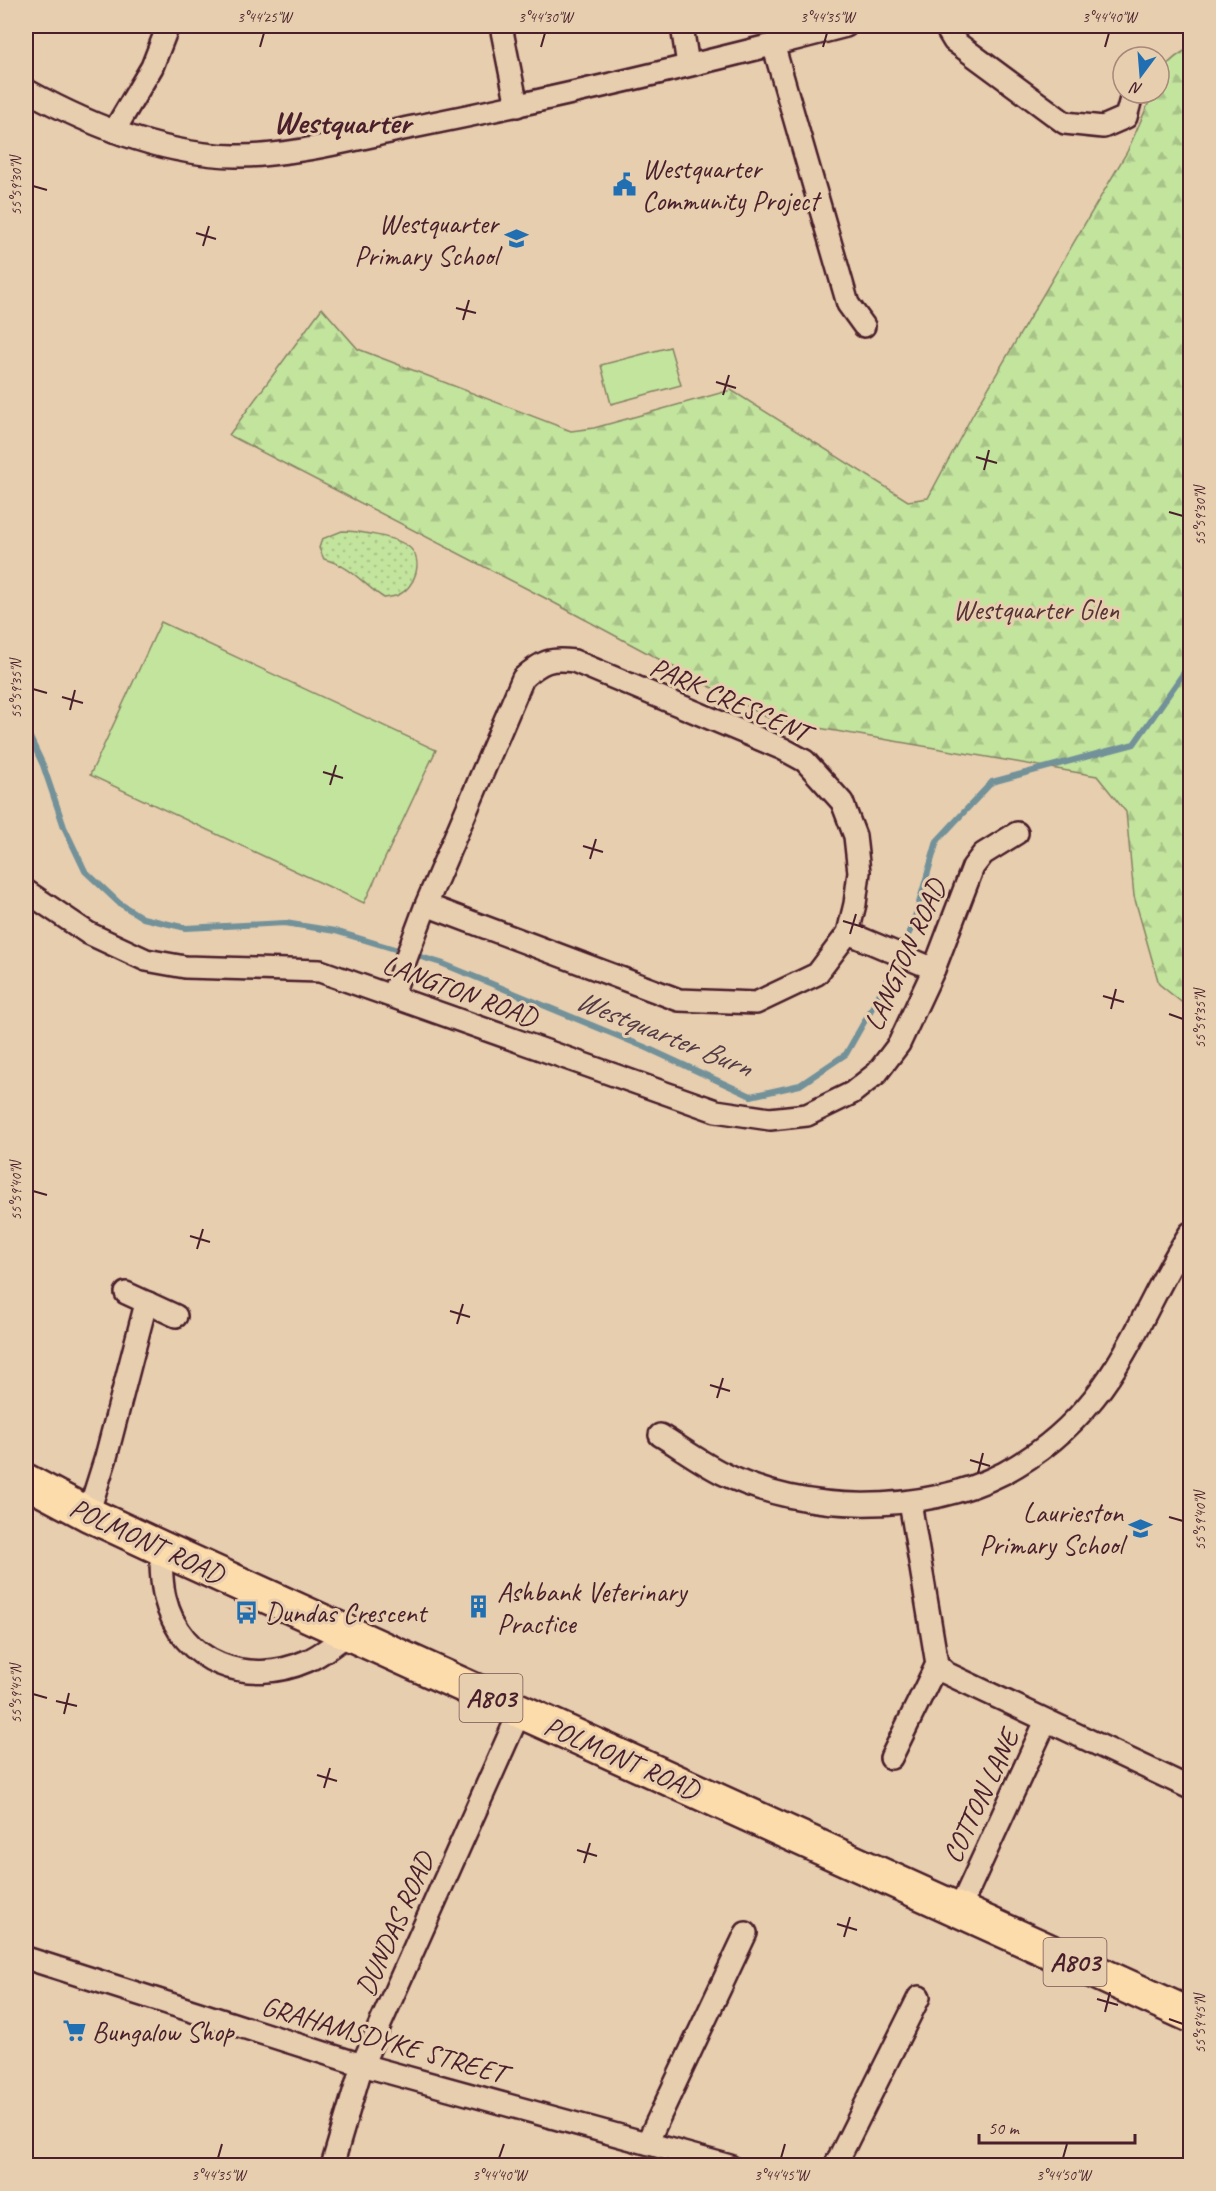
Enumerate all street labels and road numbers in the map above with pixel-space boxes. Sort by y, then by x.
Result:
street label: PARK CRESCENT [645,649,821,753]
street label: LANGTON ROAD [856,872,954,1036]
street label: LANGTON ROAD [378,946,544,1035]
street label: POLMONT ROAD [64,1490,232,1592]
road number: A803 [460,1674,522,1722]
street label: POLMONT ROAD [539,1708,707,1808]
street label: COTTON LANE [934,1721,1028,1868]
street label: DUNDAS ROAD [347,1845,443,2001]
road number: A803 [1044,1938,1106,1986]
street label: GRAHAMSDYKE STREET [258,1988,517,2093]

